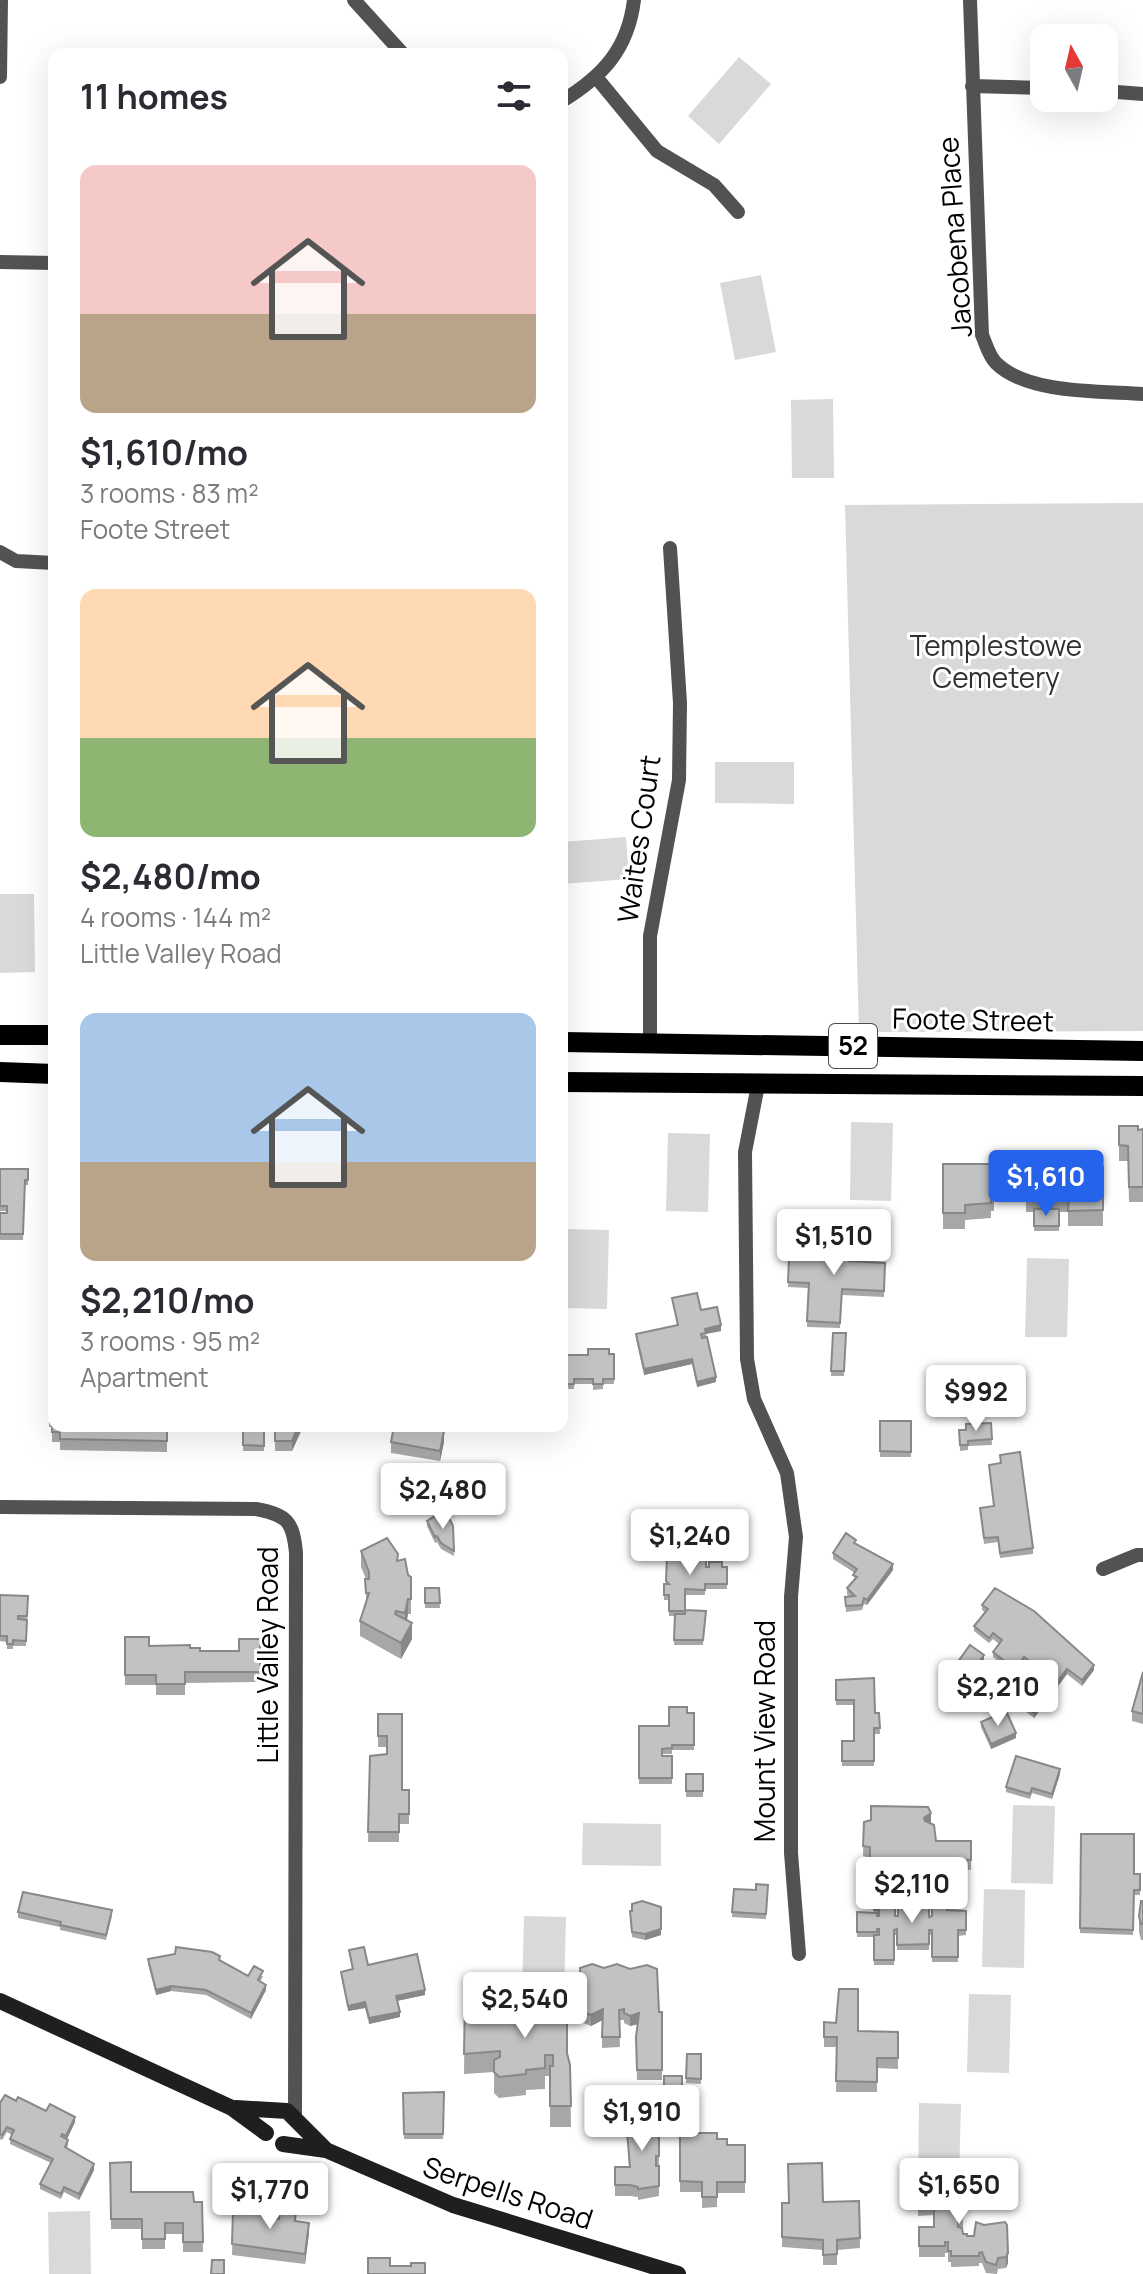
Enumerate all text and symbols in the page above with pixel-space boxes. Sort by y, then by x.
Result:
north arrow [1030,24,1118,112]
map controls [1030,24,1118,112]
text: 11 homes [80,73,228,119]
icon: filters [492,74,536,118]
street label: Jacobena Place [928,136,980,339]
icon: home [236,217,380,361]
text: $1,610/mo [80,429,248,475]
text: 3 rooms · 83 m² [80,475,259,511]
text: Foote Street [80,511,230,547]
park label: Templestowe Cemetery [910,626,1082,696]
icon: home [236,641,380,785]
street label: Waites Court [607,753,669,925]
text: $2,480/mo [80,853,261,899]
text: 4 rooms · 144 m² [80,899,271,935]
text: Little Valley Road [80,935,282,971]
street label: Foote Street [892,999,1054,1039]
road number: 52 [829,1024,877,1068]
icon: home [236,1065,380,1209]
pin: $1,610 [981,1150,1111,1218]
text: $1,610 [1007,1158,1085,1194]
pin: $1,510 [769,1209,899,1277]
text: $1,510 [795,1217,873,1253]
text: $2,210/mo [80,1277,254,1323]
text: 3 rooms · 95 m² [80,1323,260,1359]
text: Apartment [80,1359,209,1395]
pin: $992 [929,1365,1023,1433]
text: $992 [944,1373,1008,1409]
pin: $2,480 [378,1463,508,1531]
text: $2,480 [399,1471,487,1507]
pin: $1,240 [625,1509,755,1577]
text: $1,240 [649,1517,731,1553]
street label: Little Valley Road [248,1546,286,1764]
street label: Mount View Road [745,1620,783,1842]
pin: $2,210 [933,1660,1063,1728]
text: $2,210 [956,1668,1040,1704]
pin: $2,110 [847,1857,977,1925]
text: $2,110 [874,1865,950,1901]
pin: $2,540 [460,1972,590,2040]
text: $2,540 [481,1980,569,2016]
pin: $1,910 [577,2085,707,2153]
text: $1,910 [602,2093,682,2129]
street label: Serpells Road [419,2147,598,2237]
pin: $1,650 [894,2158,1024,2226]
pin: $1,770 [205,2163,335,2231]
text: $1,650 [917,2166,1001,2202]
text: $1,770 [230,2171,310,2207]

